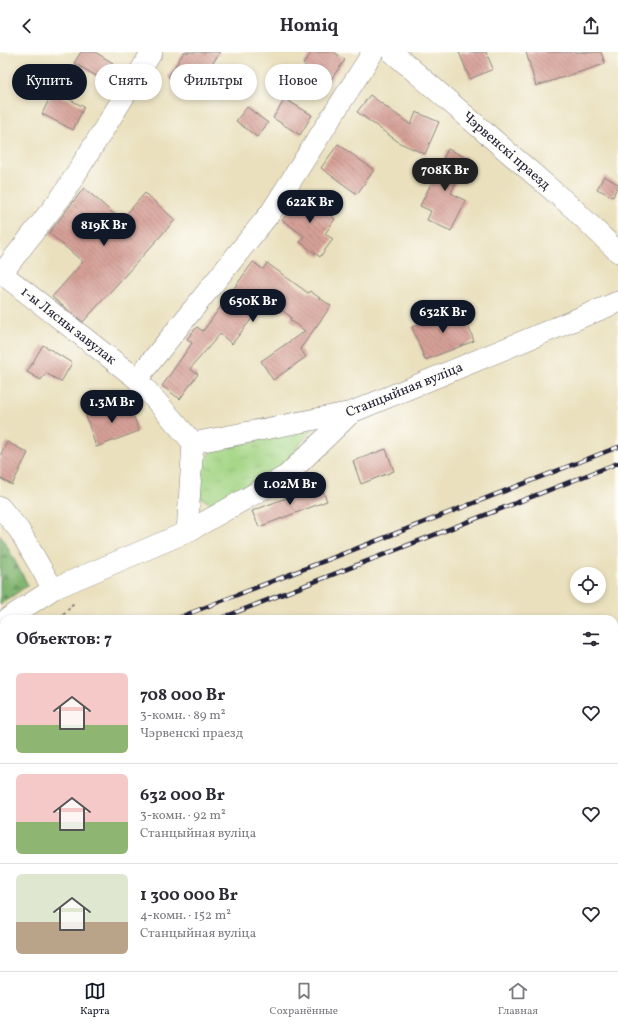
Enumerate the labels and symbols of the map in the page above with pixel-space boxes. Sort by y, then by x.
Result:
street label: Чэрвенскі праезд [458,108,554,195]
pin: 708K Br [408,158,482,192]
pin: 622K Br [273,190,347,224]
pin: 819K Br [67,213,141,247]
street label: 1-ы Лясны завулак [16,283,120,370]
pin: 650K Br [216,289,290,323]
pin: 632K Br [406,300,480,334]
street label: Станцыйная вуліца [343,358,466,423]
pin: 1.3M Br [75,390,149,424]
pin: 1.02M Br [249,472,331,506]

